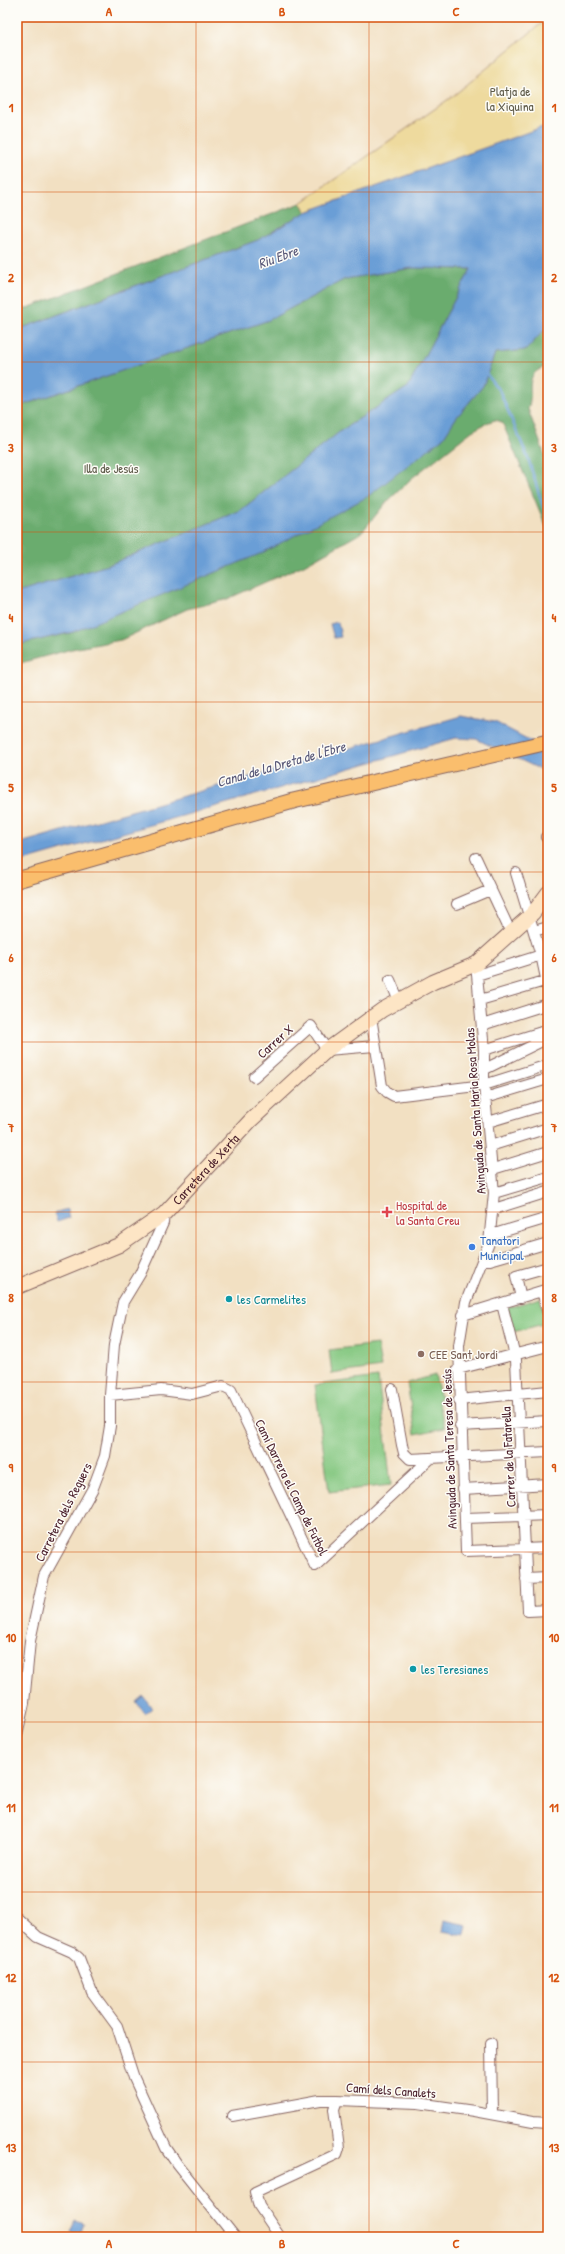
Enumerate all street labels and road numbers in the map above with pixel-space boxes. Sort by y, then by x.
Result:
street label: Carrer X [253,1020,297,1062]
street label: Avinguda de Santa Maria Rosa Molas [460,1027,490,1195]
street label: Carretera de Xerta [168,1130,243,1209]
street label: Avinguda de Santa Teresa de Jesús [437,1369,461,1529]
street label: Carrer de la Fatarella [496,1406,520,1508]
street label: Camí Darrera el Camp de Futbol [251,1416,333,1559]
street label: Carretera dels Reguers [30,1459,96,1565]
street label: Camí dels Canalets [345,2078,437,2102]

